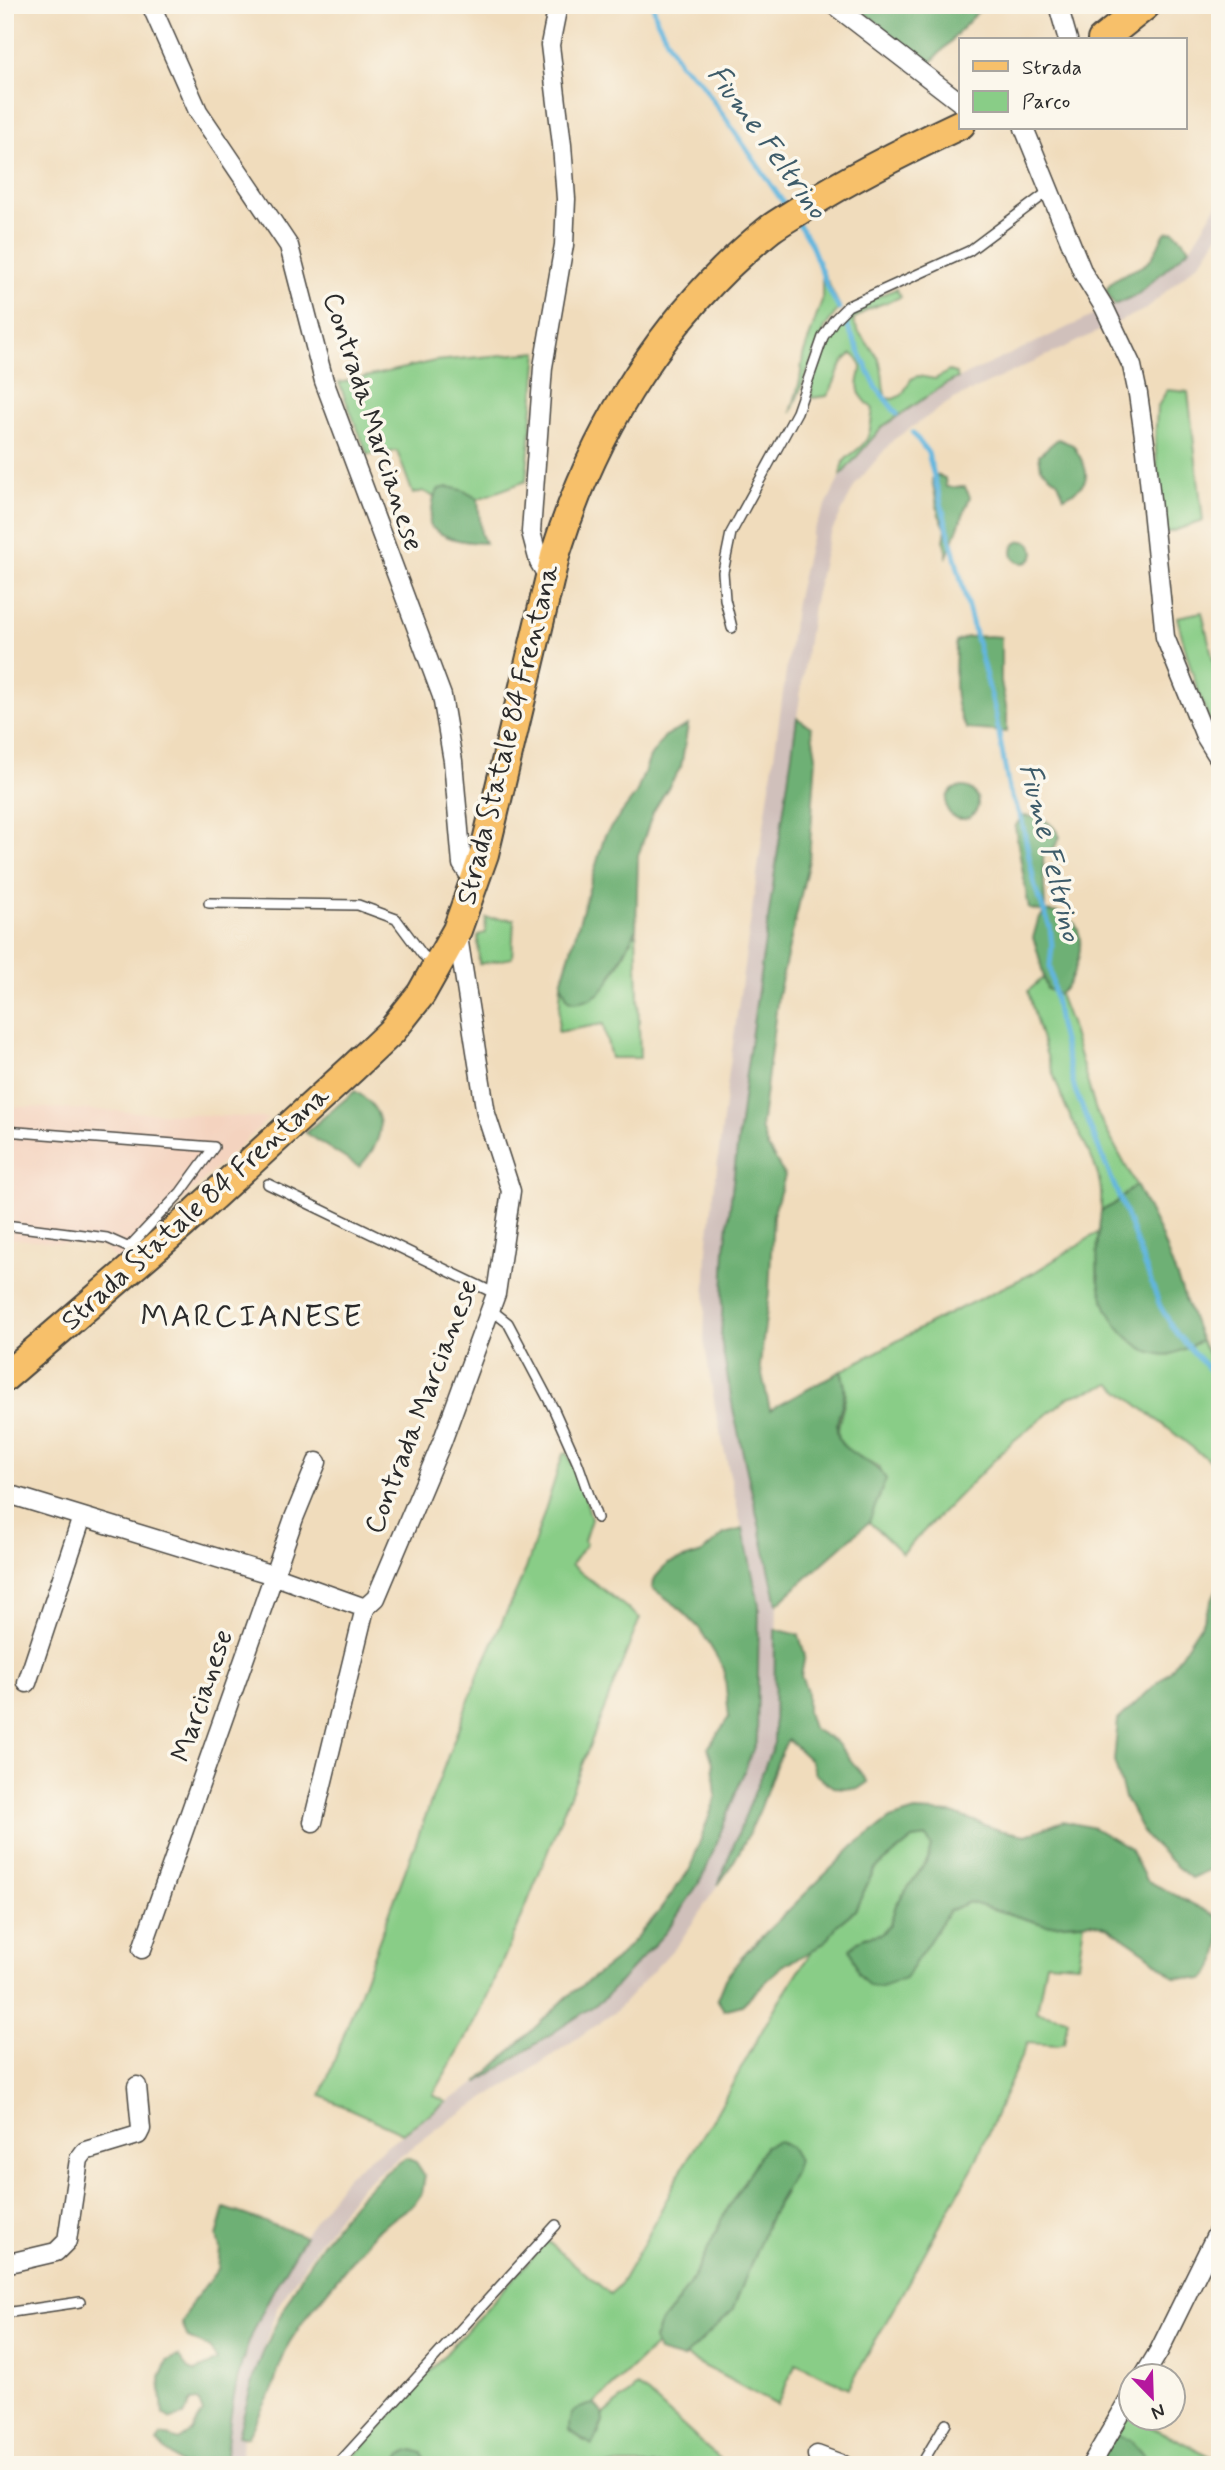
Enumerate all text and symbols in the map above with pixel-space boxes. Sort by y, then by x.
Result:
legend [959,38,1186,130]
text: Strada [1022,54,1082,82]
water label: Fiume Feltrino [698,57,837,228]
text: Parco [1022,88,1070,116]
street label: Contrada Marcianese [313,288,431,556]
street label: Strada Statale 84 Frentana [449,561,569,909]
water label: Fiume Feltrino [1009,759,1091,946]
street label: Strada Statale 84 Frentana [54,1078,338,1340]
street label: Contrada Marcianese [356,1274,488,1540]
district label: MARCIANESE [140,1296,364,1338]
street label: Marcianese [163,1625,243,1767]
north arrow [1116,2362,1186,2432]
text: N [1147,2397,1169,2425]

